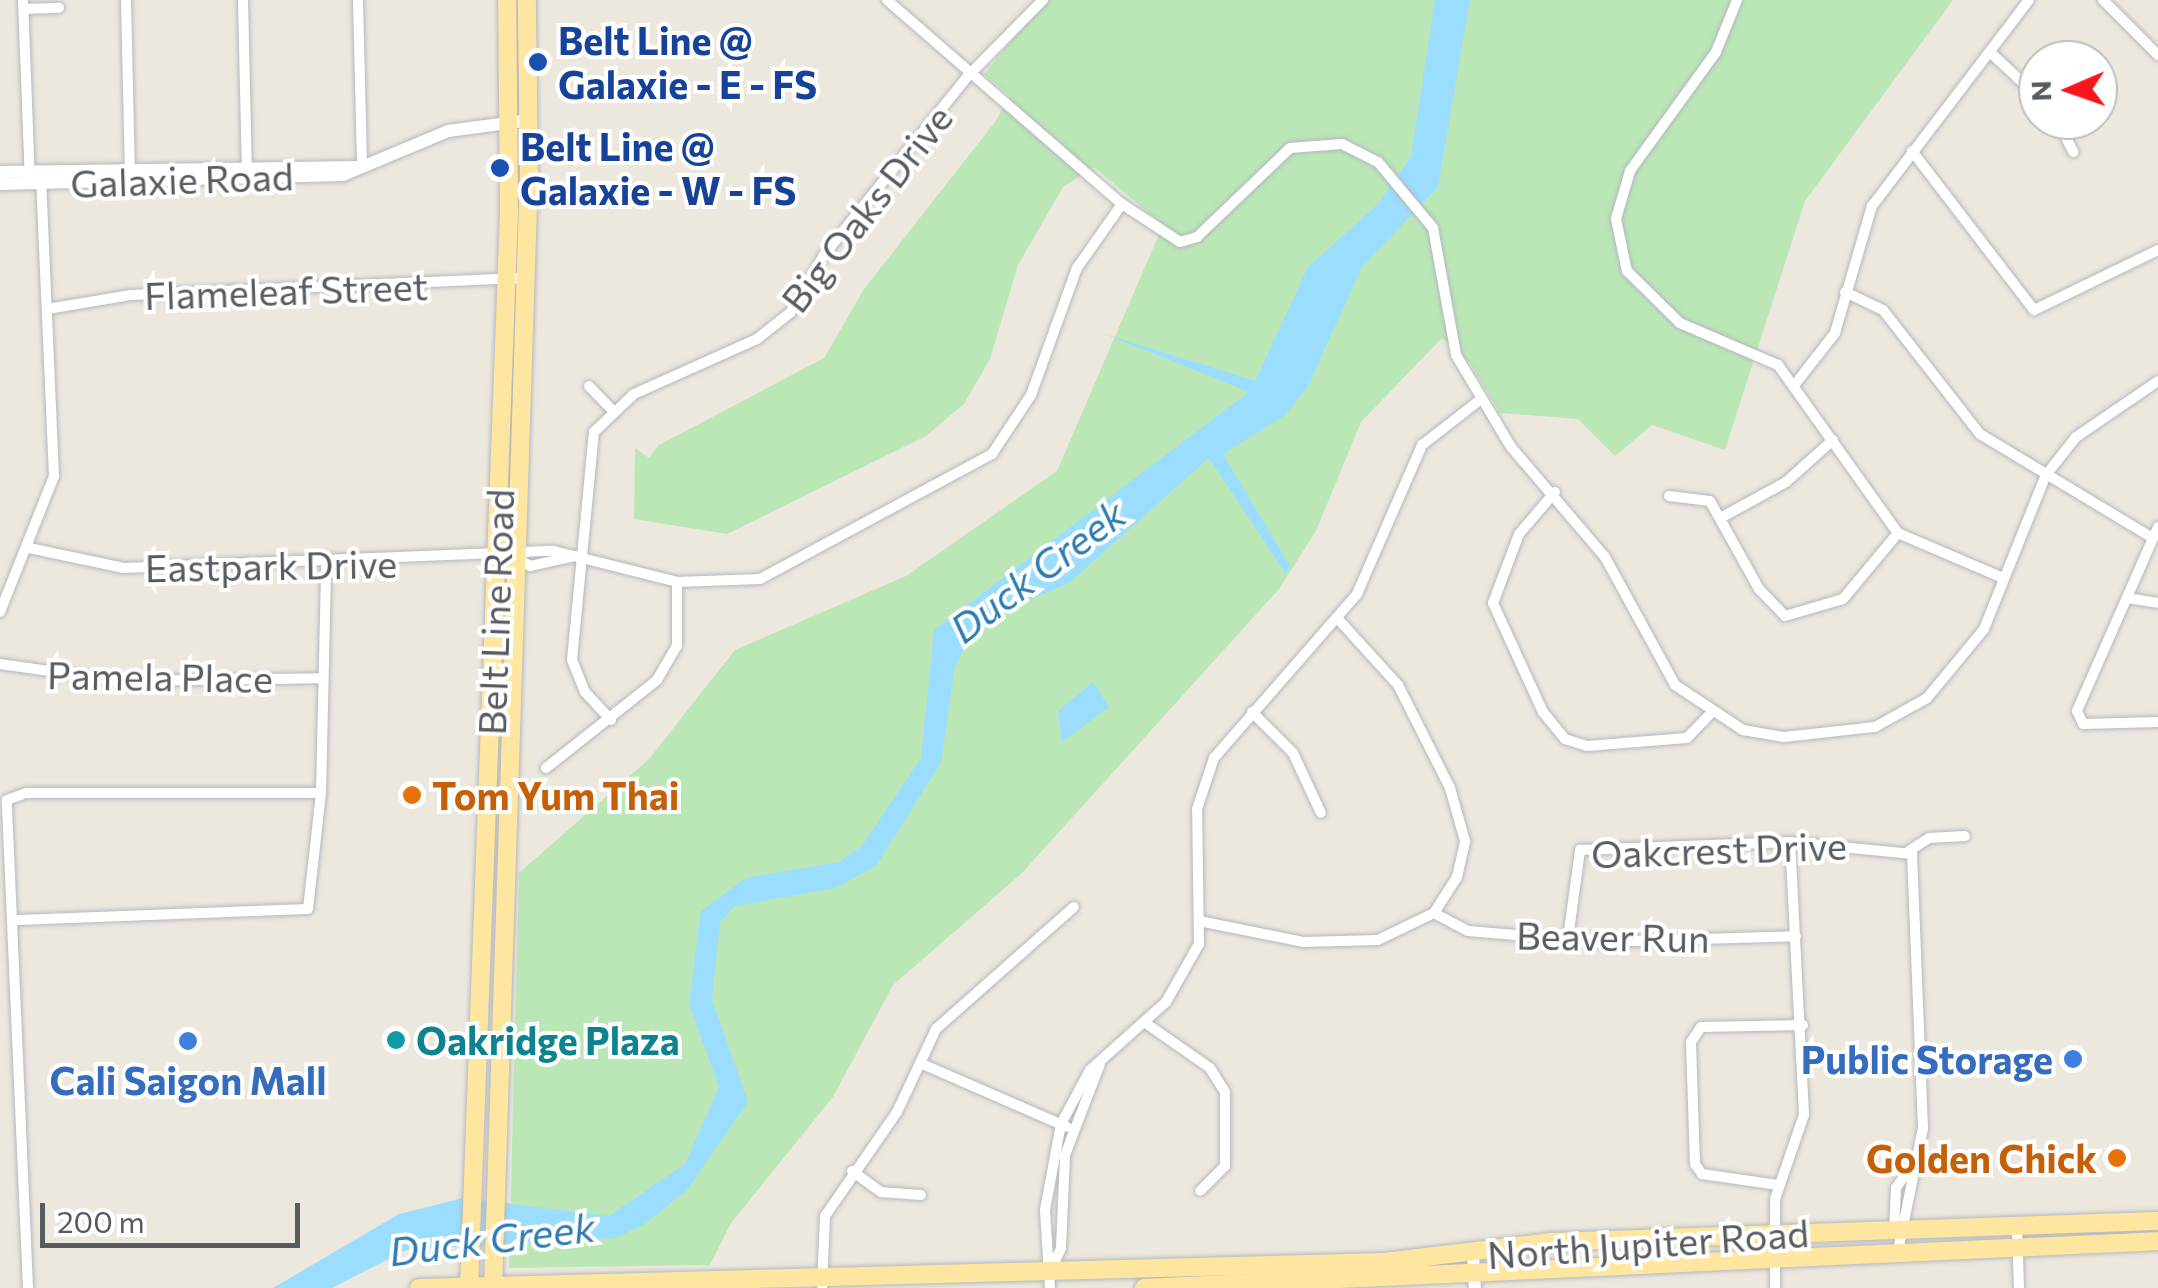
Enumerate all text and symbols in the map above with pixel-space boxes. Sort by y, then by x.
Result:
place label: Belt Line @ Galaxie - E - FS [558,17,817,106]
north arrow [2018,40,2118,140]
marker: Belt Line @ Galaxie - E - FS [527,51,549,73]
text: N [2023,80,2057,102]
street label: Big Oaks Drive [771,95,961,321]
place label: Belt Line @ Galaxie - W - FS [520,123,796,212]
street label: Galaxie Road [70,152,294,206]
marker: Belt Line @ Galaxie - W - FS [489,157,511,179]
street label: Flameleaf Street [143,262,429,318]
street label: Belt Line Road [468,488,522,736]
water label: Duck Creek [940,488,1134,652]
street label: Eastpark Drive [144,540,398,590]
street label: Pamela Place [47,651,273,701]
place label: Tom Yum Thai [432,772,679,818]
marker: Tom Yum Thai [401,784,423,806]
street label: Oakcrest Drive [1590,822,1848,876]
street label: Beaver Run [1516,912,1710,960]
place label: Oakridge Plaza [416,1017,680,1063]
marker: Oakridge Plaza [385,1029,407,1051]
marker: Cali Saigon Mall [177,1030,199,1052]
place label: Public Storage [1801,1036,2053,1082]
marker: Public Storage [2062,1048,2084,1070]
place label: Cali Saigon Mall [49,1057,327,1103]
place label: Golden Chick [1866,1135,2097,1181]
marker: Golden Chick [2106,1147,2128,1169]
scale bar [45,1183,305,1245]
text: 200 m [57,1202,145,1239]
water label: Duck Creek [386,1202,598,1274]
street label: North Jupiter Road [1486,1209,1810,1277]

